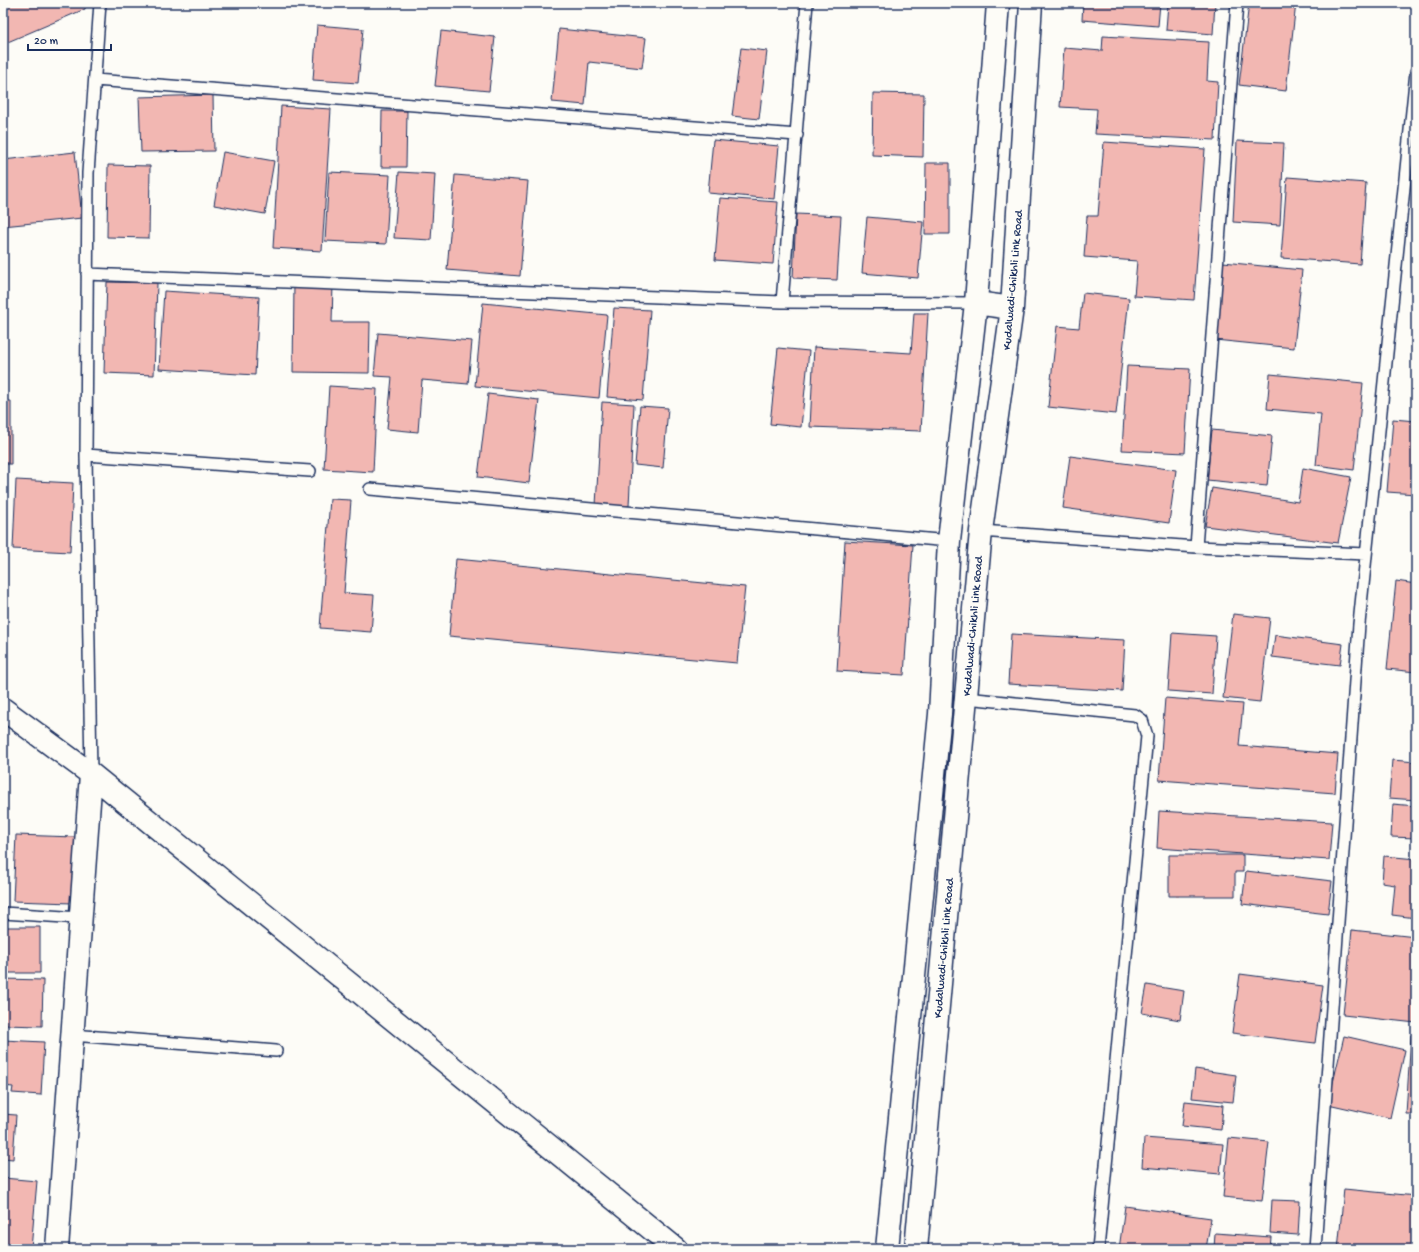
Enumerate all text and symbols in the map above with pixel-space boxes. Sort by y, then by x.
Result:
scale bar [28,26,111,52]
text: 20 m [34,35,59,49]
street label: Kudalwadi-Chikhli Link Road [1001,209,1027,351]
street label: Kudalwadi-Chikhli Link Road [961,555,987,697]
street label: Kudalwadi-Chikhli Link Road [932,877,958,1019]

